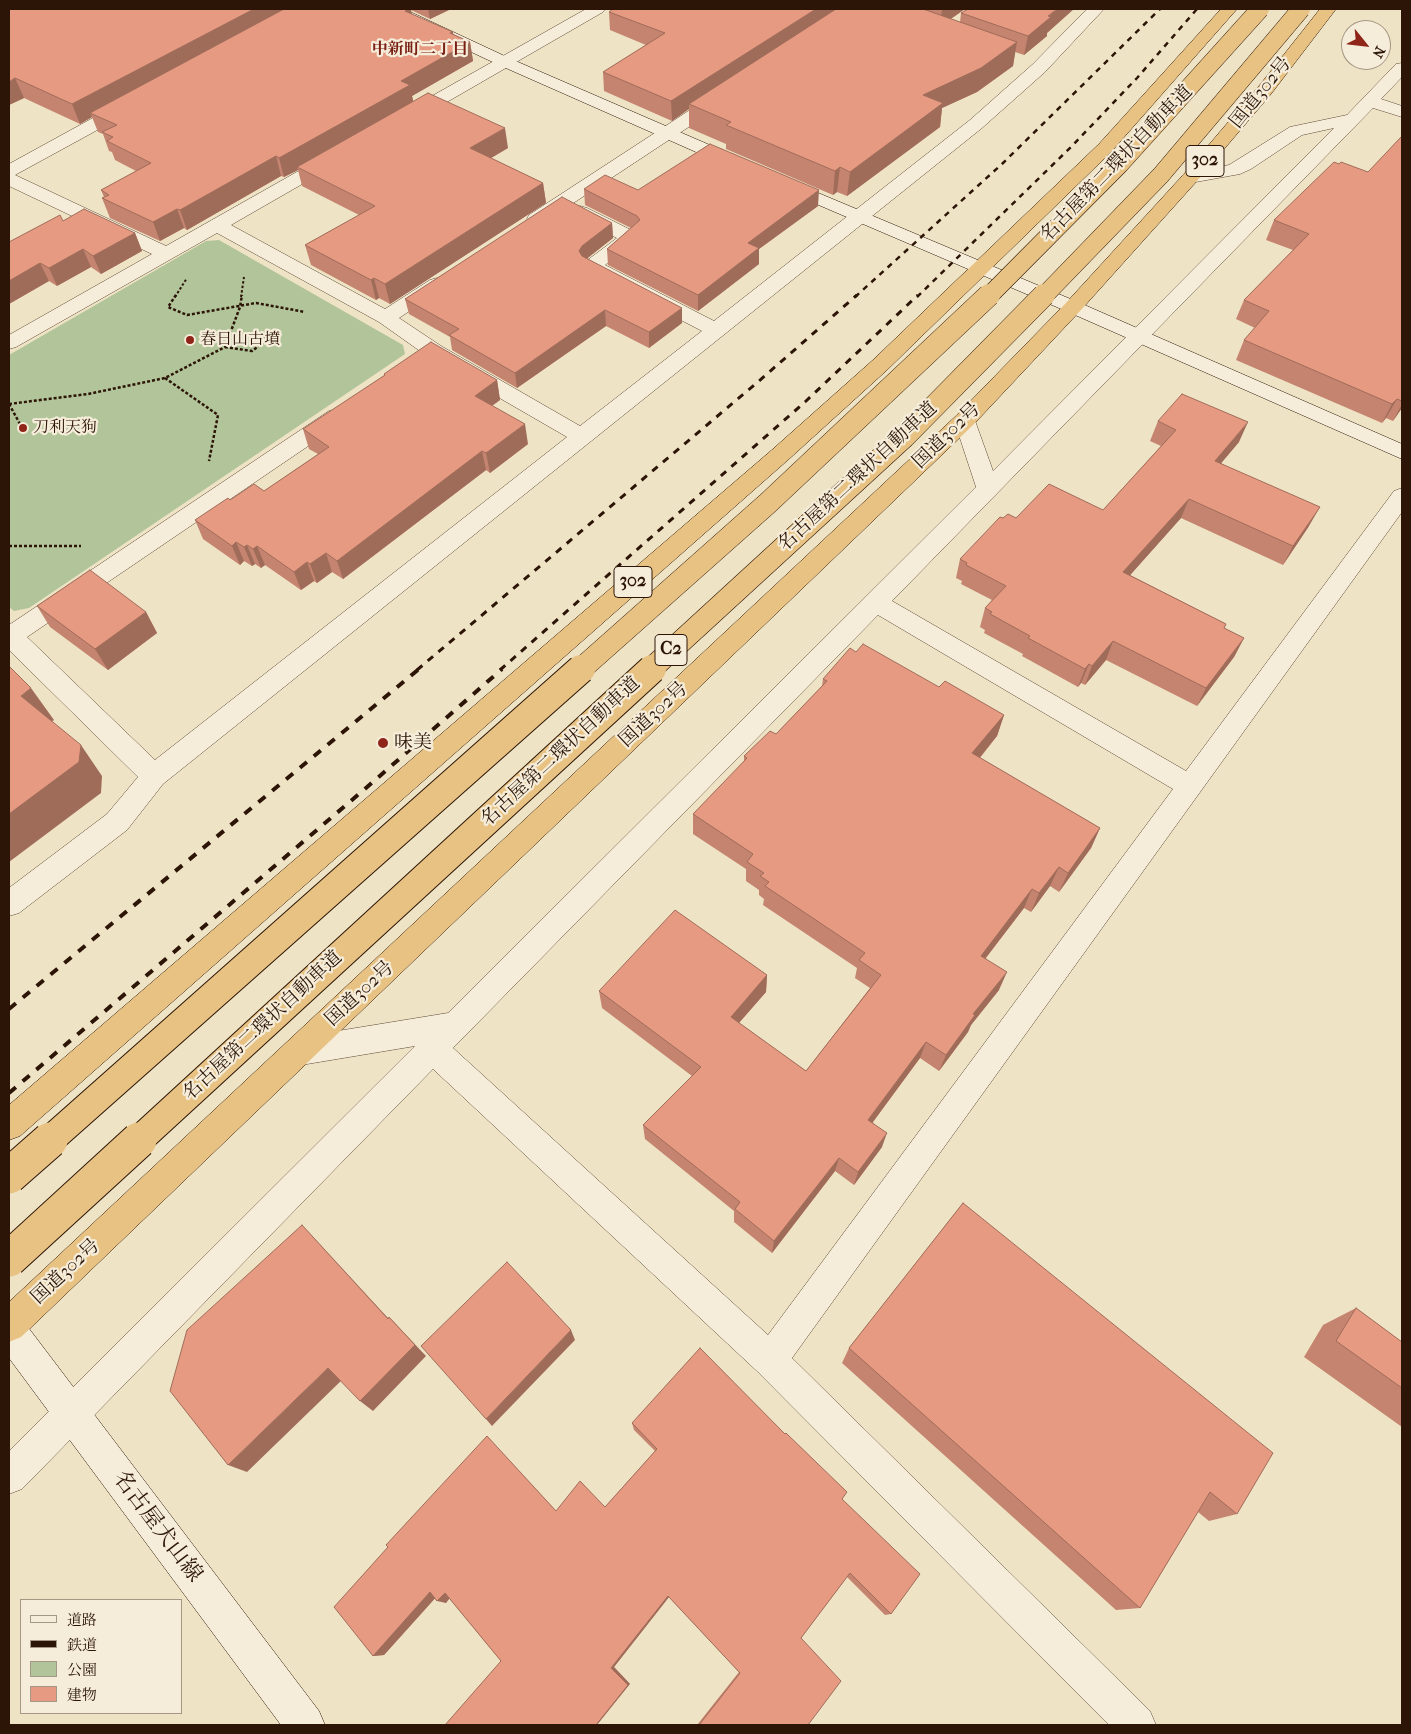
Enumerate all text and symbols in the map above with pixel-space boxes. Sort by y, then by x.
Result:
north arrow [1341,20,1391,70]
district label: 中新町二丁目 [372,40,468,60]
text: N [1369,43,1389,61]
street label: 国道302号 [1225,53,1297,133]
street label: 名古屋第二環状自動車道 [1036,81,1198,247]
road number: 302 [1186,146,1224,177]
place label: 春日山古墳 [200,330,280,350]
marker: 春日山古墳 [184,334,196,346]
street label: 名古屋第二環状自動車道 [774,397,942,557]
street label: 国道302号 [908,398,986,474]
place label: 刀利天狗 [33,418,97,438]
marker: 刀利天狗 [17,422,29,434]
road number: 302 [614,566,652,598]
road number: C2 [655,634,687,666]
street label: 名古屋第二環状自動車道 [477,672,645,832]
street label: 国道302号 [615,678,693,752]
place label: 味美 [394,732,432,754]
marker: 味美 [376,736,390,750]
street label: 名古屋第二環状自動車道 [179,946,347,1106]
street label: 国道302号 [321,957,399,1031]
street label: 国道302号 [27,1235,105,1309]
street label: 名古屋犬山線 [107,1466,207,1588]
legend [20,1599,182,1714]
text: 道路 [67,1611,97,1629]
text: 鉄道 [67,1636,97,1654]
text: 公園 [67,1661,97,1679]
text: 建物 [67,1686,97,1704]

